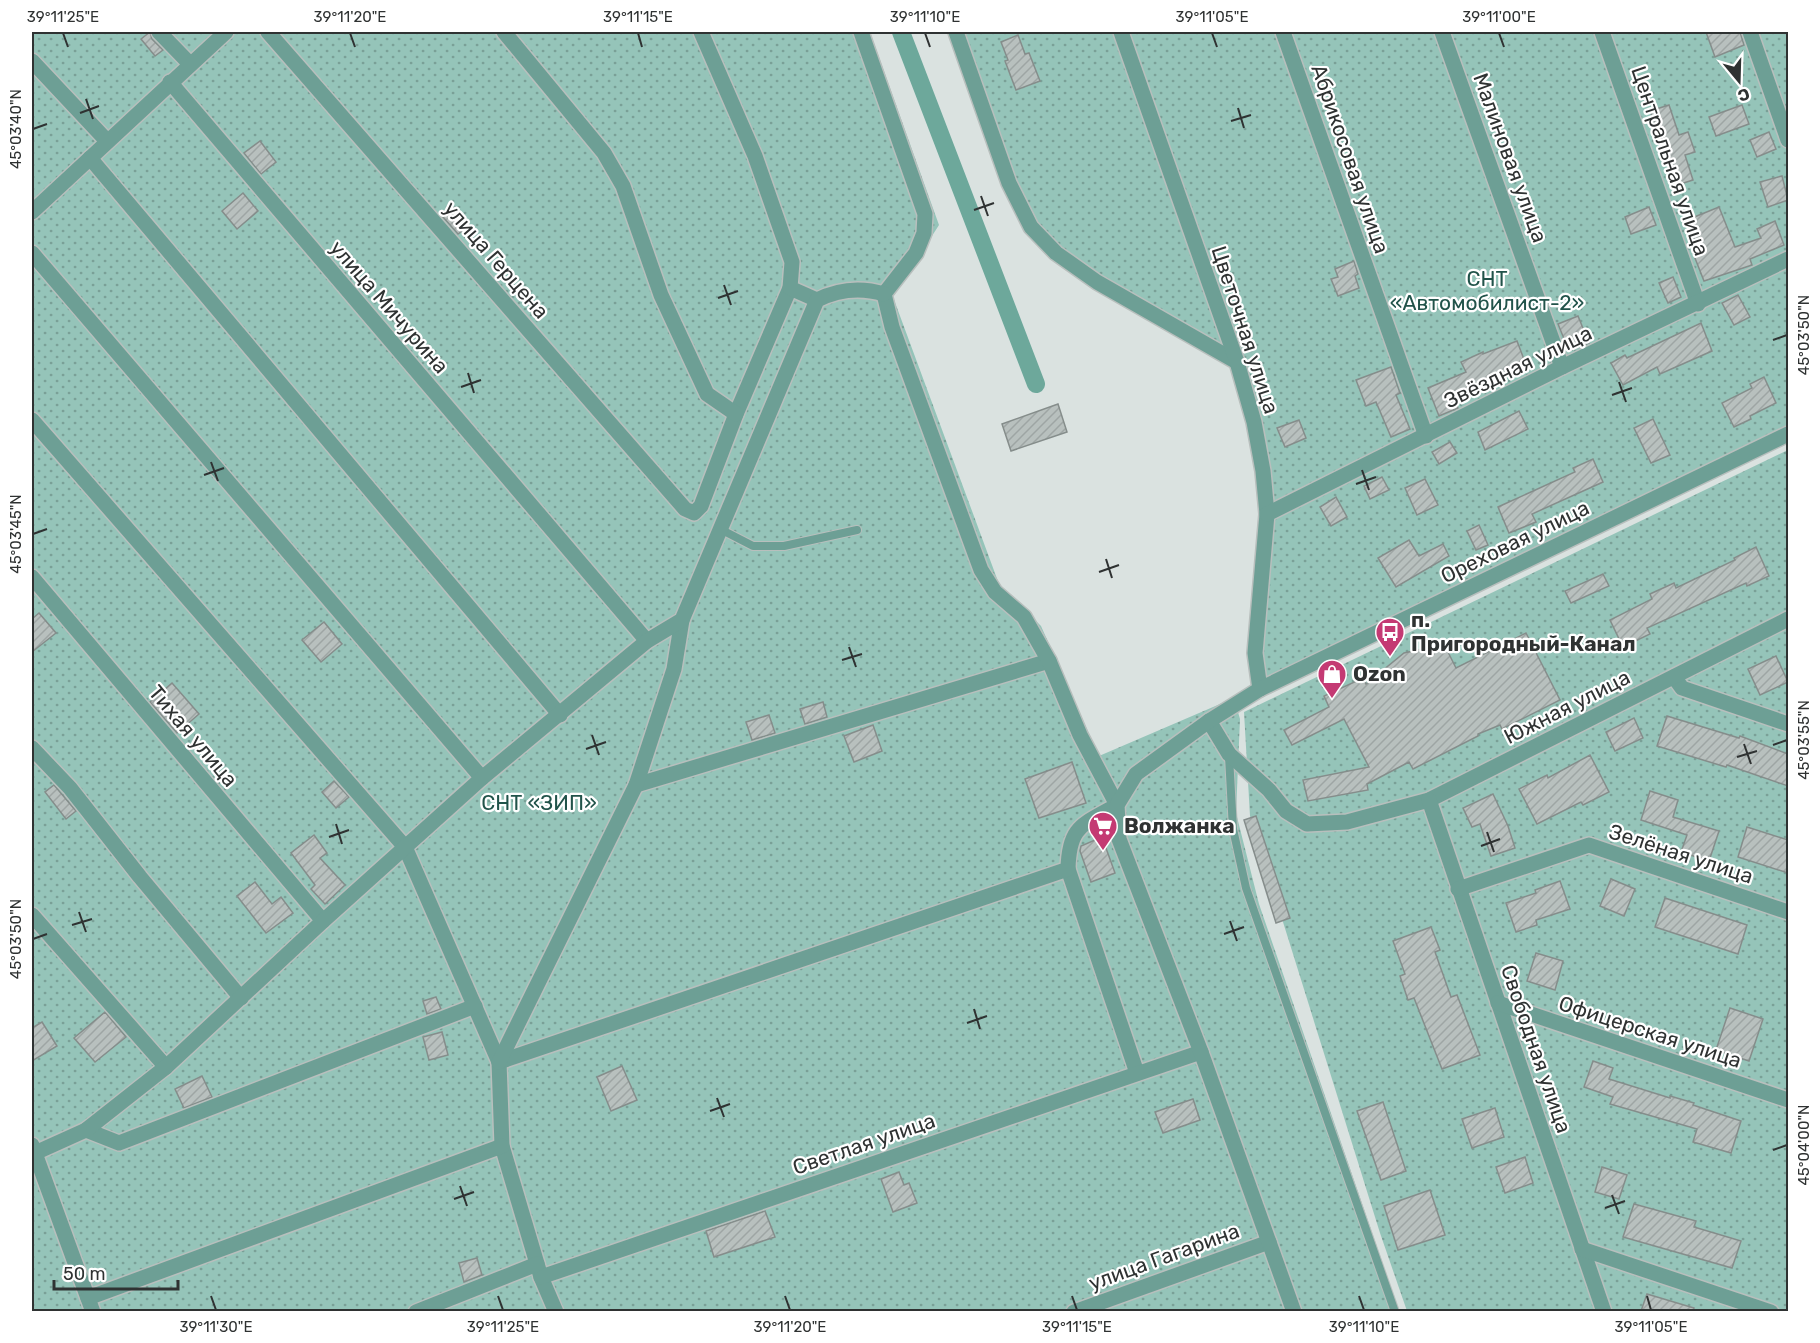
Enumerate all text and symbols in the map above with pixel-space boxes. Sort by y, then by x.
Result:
text: 39°11'25"E [27,8,99,26]
text: 39°11'20"E [314,8,386,26]
text: 39°11'15"E [603,8,673,26]
text: 39°11'10"E [890,8,960,26]
text: 39°11'05"E [1176,8,1248,26]
text: 39°11'00"E [1462,8,1536,26]
north arrow [1709,51,1769,111]
street label: Абрикосовая улица [1306,61,1395,257]
street label: Центральная улица [1626,63,1715,259]
street label: Малиновая улица [1468,70,1553,246]
text: С [1735,84,1752,106]
text: 45°03'40"N [7,89,25,169]
street label: улица Герцена [439,196,554,323]
street label: улица Мичурина [325,235,454,378]
street label: Цветочная улица [1207,243,1284,417]
park label: СНТ «Автомобилист-2» [1390,266,1584,315]
text: 45°03'50"N [1795,295,1813,375]
street label: Звёздная улица [1440,320,1596,413]
text: 45°03'45"N [7,494,25,574]
street label: Ореховая улица [1436,495,1593,588]
place label: п. Пригородный-Канал [1411,607,1636,656]
bus stop icon: п. Пригородный-Канал [1374,616,1406,658]
shop icon: Ozon [1316,658,1348,700]
place label: Ozon [1353,661,1406,686]
street label: Южная улица [1500,664,1634,749]
street label: Тихая улица [144,680,243,792]
text: 45°03'55"N [1795,700,1813,780]
park label: СНТ «ЗИП» [481,790,597,815]
supermarket icon: Волжанка [1087,810,1119,852]
place label: Волжанка [1124,813,1235,838]
street label: Зелёная улица [1606,818,1756,889]
text: 45°03'50"N [7,899,25,979]
street label: Свободная улица [1496,962,1577,1136]
street label: Офицерская улица [1556,990,1745,1073]
text: 45°04'00"N [1795,1105,1813,1185]
street label: Светлая улица [789,1107,938,1180]
street label: улица Гагарина [1085,1218,1243,1295]
scale bar [54,1253,178,1291]
text: 50 m [63,1263,106,1285]
text: 39°11'30"E [179,1318,253,1336]
text: 39°11'25"E [467,1318,539,1336]
text: 39°11'20"E [754,1318,826,1336]
text: 39°11'15"E [1042,1318,1112,1336]
text: 39°11'10"E [1329,1318,1399,1336]
text: 39°11'05"E [1615,1318,1687,1336]

